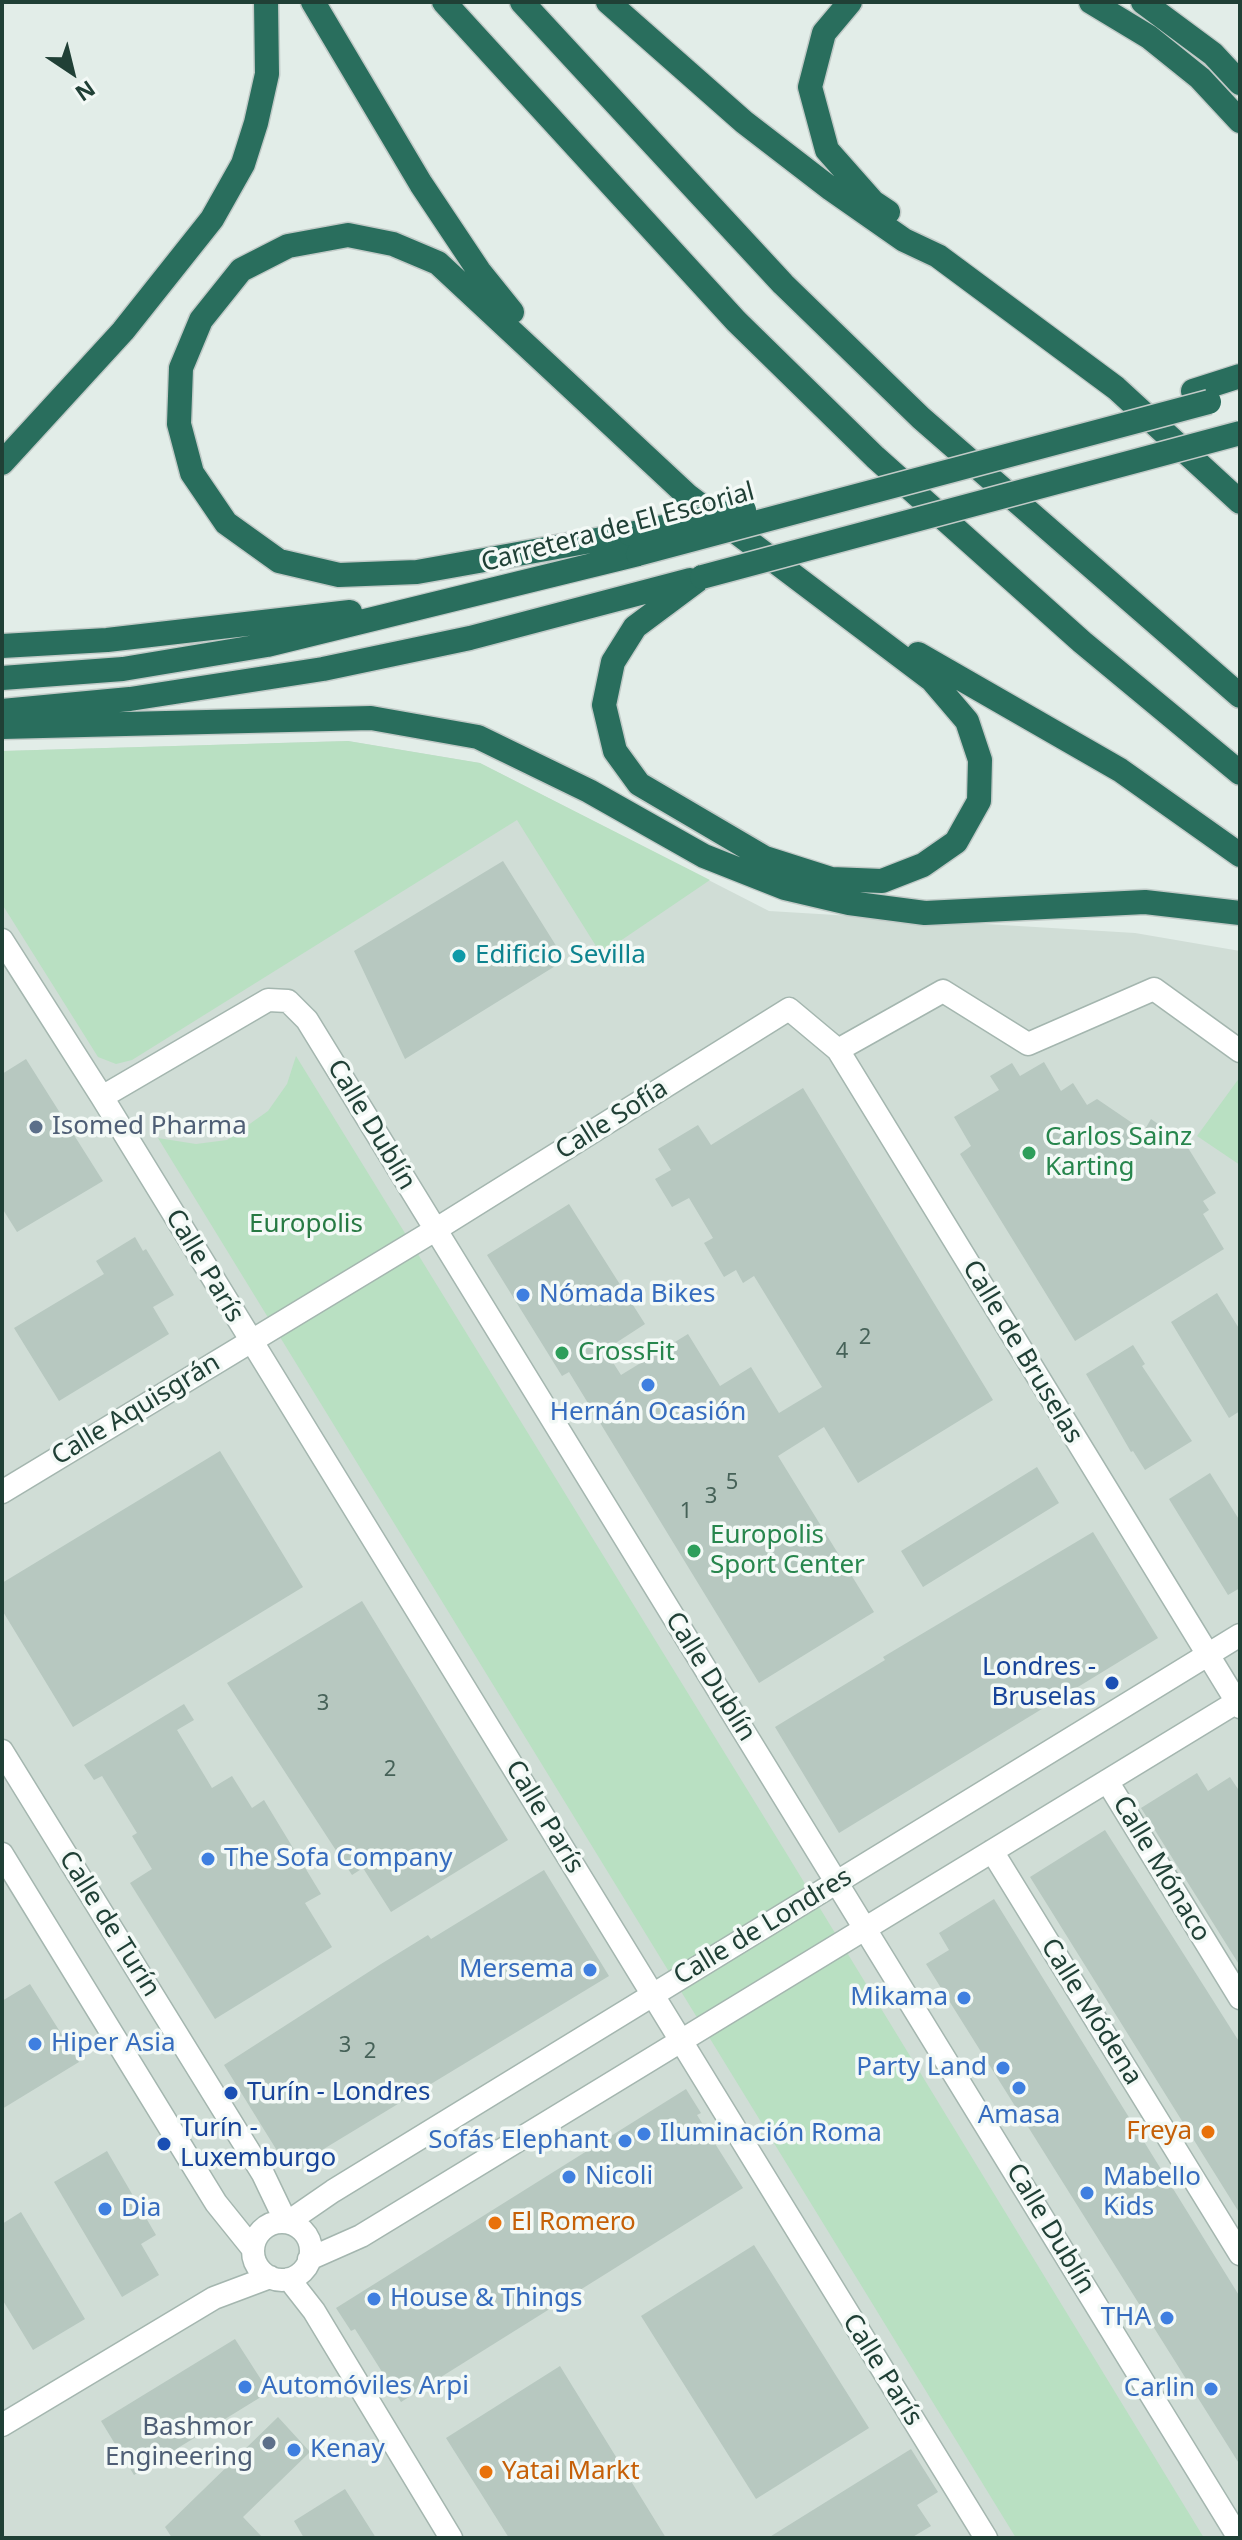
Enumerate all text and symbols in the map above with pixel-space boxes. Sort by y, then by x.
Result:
north arrow [32,32,112,112]
text: N [70,74,102,109]
street label: Carretera de El Escorial [478,477,758,579]
place label: Edificio Sevilla [475,940,646,972]
marker: Edificio Sevilla [450,947,468,965]
street label: Calle Dublín [320,1054,422,1196]
street label: Calle Sofía [550,1073,674,1167]
place label: Isomed Pharma [52,1111,247,1143]
marker: Isomed Pharma [27,1118,45,1136]
place label: Carlos Sainz Karting [1045,1122,1192,1184]
marker: Carlos Sainz Karting [1020,1144,1038,1162]
street label: Calle París [158,1204,250,1328]
park label: Europolis [249,1209,363,1241]
street label: Calle de Bruselas [955,1255,1089,1449]
place label: Nómada Bikes [539,1279,715,1311]
marker: Nómada Bikes [514,1286,532,1304]
house number: 2 [859,1325,871,1351]
place label: CrossFit [578,1337,675,1369]
house number: 4 [836,1339,848,1365]
marker: CrossFit [553,1344,571,1362]
street label: Calle Aquisgrán [46,1348,226,1472]
marker: Hernán Ocasión [639,1376,657,1394]
place label: Hernán Ocasión [550,1397,746,1429]
house number: 5 [726,1470,738,1496]
house number: 3 [705,1484,717,1510]
house number: 1 [680,1499,692,1525]
place label: Europolis Sport Center [710,1520,865,1582]
marker: Europolis Sport Center [685,1542,703,1560]
street label: Calle Dublín [658,1607,762,1747]
place label: Londres - Bruselas [982,1652,1096,1714]
marker: Londres - Bruselas [1103,1674,1121,1692]
house number: 3 [317,1691,329,1717]
street label: Calle París [498,1755,590,1879]
house number: 2 [384,1757,396,1783]
street label: Calle Mónaco [1105,1791,1217,1947]
place label: The Sofa Company [224,1843,453,1875]
street label: Calle de Turín [52,1845,166,2003]
marker: The Sofa Company [199,1850,217,1868]
street label: Calle de Londres [668,1862,858,1992]
street label: Calle Módena [1034,1933,1148,2091]
place label: Mersema [459,1954,574,1986]
marker: Mersema [581,1961,599,1979]
place label: Mikama [850,1982,948,2014]
marker: Mikama [955,1989,973,2007]
place label: Hiper Asia [51,2028,175,2060]
house number: 3 [339,2033,351,2059]
marker: Hiper Asia [26,2035,44,2053]
house number: 2 [364,2039,376,2065]
place label: Party Land [856,2052,987,2084]
marker: Party Land [994,2059,1012,2077]
place label: Turín - Londres [247,2077,430,2109]
marker: Amasa [1010,2079,1028,2097]
marker: Turín - Londres [222,2084,240,2102]
place label: Amasa [978,2100,1060,2132]
place label: Turín - Luxemburgo [180,2113,336,2174]
place label: Freya [1126,2116,1192,2148]
place label: Iluminación Roma [660,2118,882,2150]
marker: Freya [1199,2123,1217,2141]
place label: Sofás Elephant [428,2125,609,2157]
marker: Iluminación Roma [635,2125,653,2143]
marker: Sofás Elephant [616,2132,634,2150]
marker: Turín - Luxemburgo [155,2135,173,2153]
street label: Calle Dublín [999,2158,1101,2300]
place label: Nicoli [585,2161,653,2193]
place label: Mabello Kids [1103,2162,1201,2224]
marker: Nicoli [560,2168,578,2186]
marker: Mabello Kids [1078,2184,1096,2202]
place label: Dia [121,2193,161,2225]
marker: Dia [96,2200,114,2218]
place label: El Romero [511,2207,636,2239]
marker: El Romero [486,2214,504,2232]
place label: House & Things [390,2283,582,2315]
marker: House & Things [365,2290,383,2308]
place label: THA [1101,2302,1151,2334]
street label: Calle París [835,2308,929,2432]
marker: THA [1158,2309,1176,2327]
place label: Automóviles Arpi [261,2371,469,2403]
place label: Carlin [1124,2373,1195,2405]
marker: Automóviles Arpi [236,2378,254,2396]
marker: Carlin [1202,2380,1220,2398]
place label: Bashmor Engineering [105,2412,253,2474]
marker: Bashmor Engineering [260,2434,278,2452]
place label: Kenay [310,2434,385,2466]
marker: Kenay [285,2441,303,2459]
place label: Yatai Markt [502,2456,640,2488]
marker: Yatai Markt [477,2463,495,2481]

